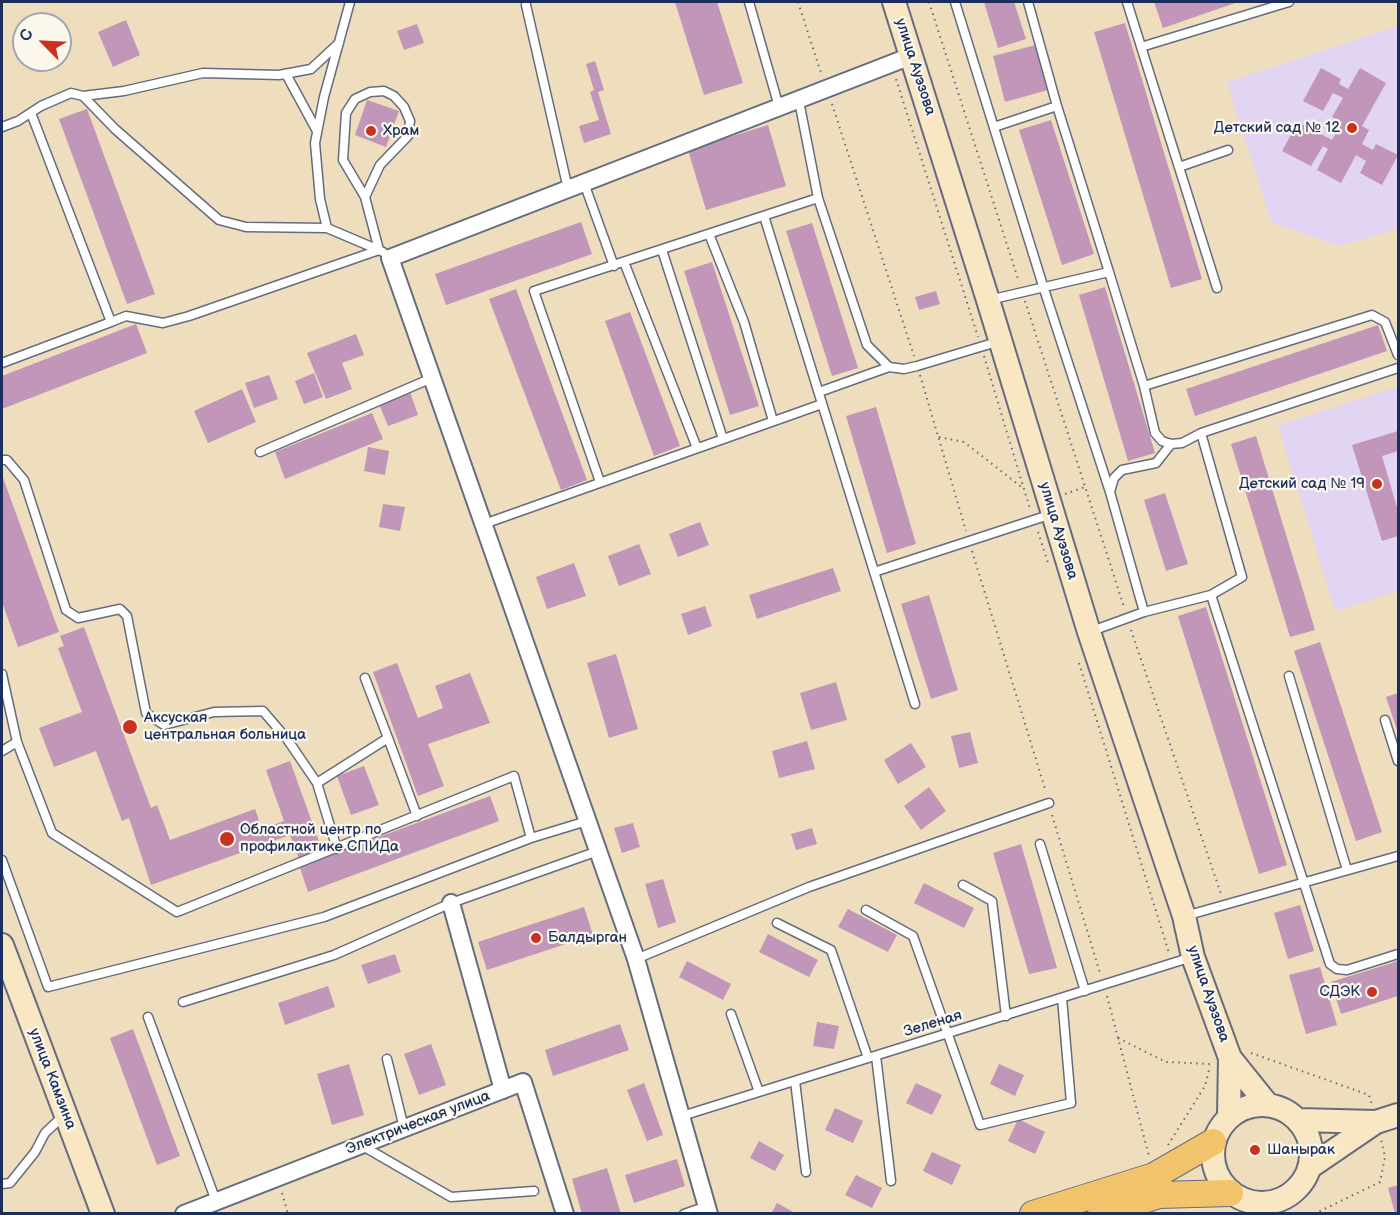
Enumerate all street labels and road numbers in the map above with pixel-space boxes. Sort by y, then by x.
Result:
street label: улица Ауэзова [891,16,939,118]
street label: улица Ауэзова [1035,480,1081,582]
street label: улица Ауэзова [1183,943,1233,1045]
street label: Зеленая [902,1007,964,1041]
street label: улица Камзина [24,1026,80,1132]
street label: Электрическая улица [343,1087,493,1159]

